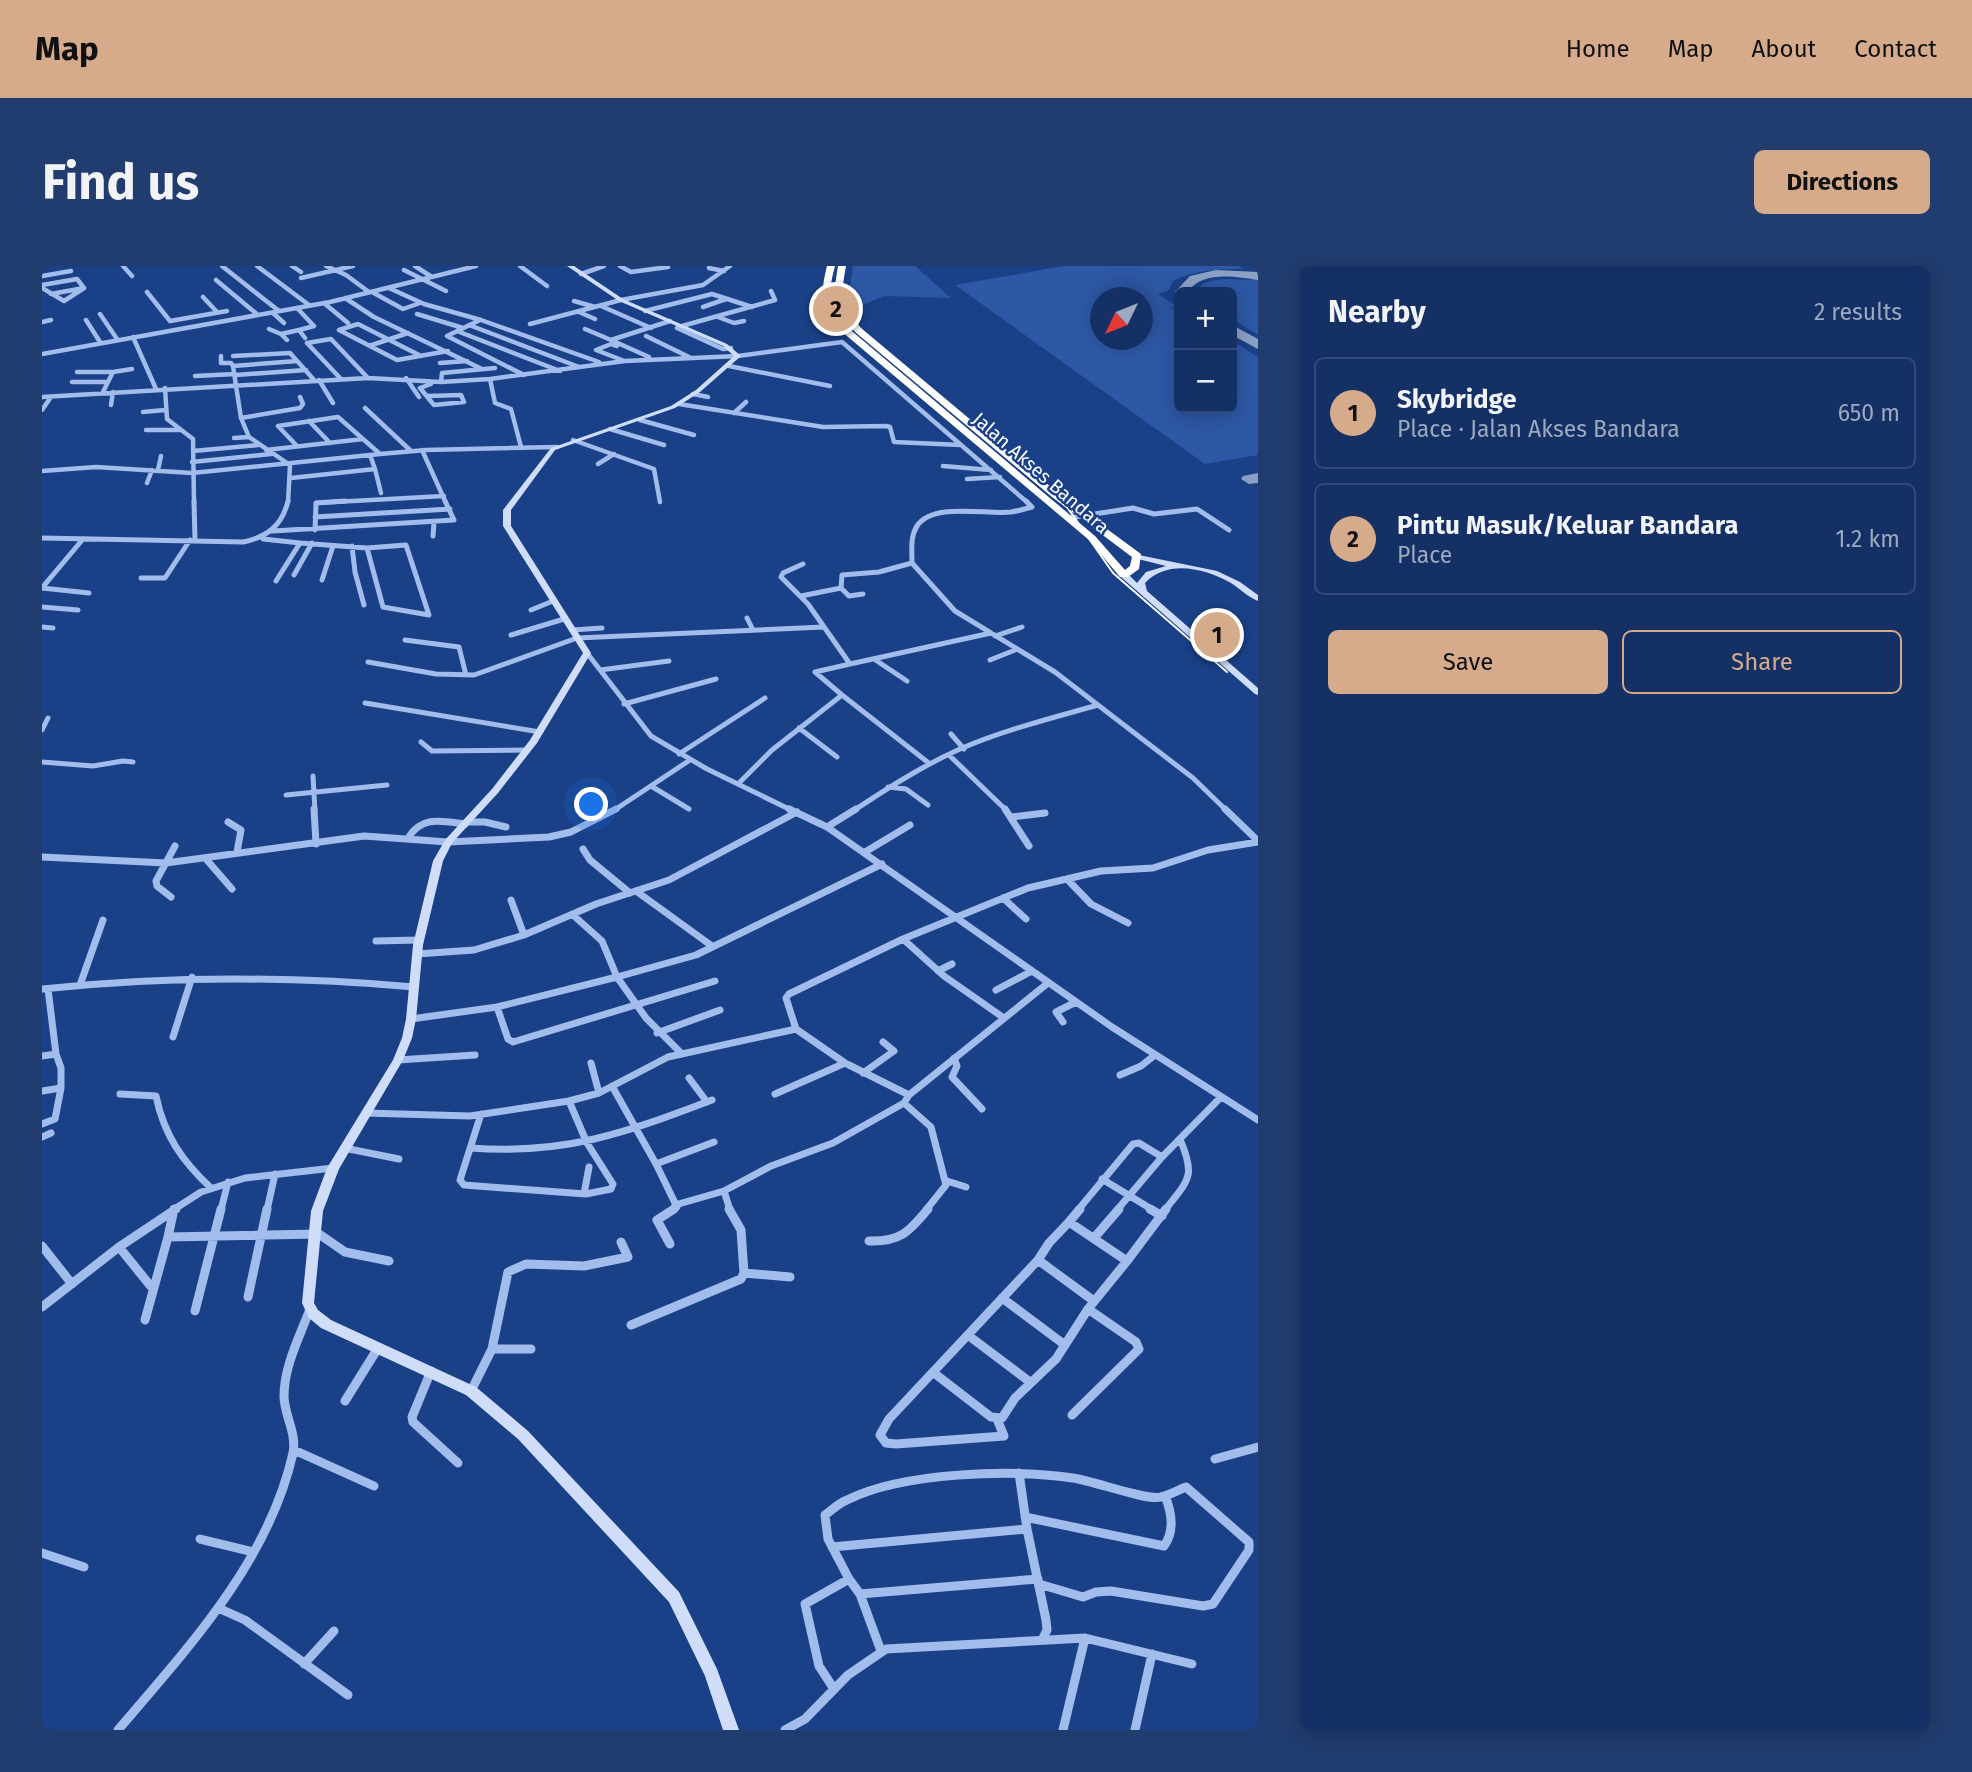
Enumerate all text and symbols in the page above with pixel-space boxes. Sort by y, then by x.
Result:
text: Map [35,29,99,69]
text: Home [1566,35,1630,63]
text: Map [1668,35,1714,63]
text: About [1752,35,1816,63]
text: Contact [1854,35,1937,63]
button: Directions [1754,150,1930,214]
text: Find us [42,153,199,212]
pin: 2 [813,283,859,335]
north arrow [1090,287,1153,350]
map controls [1174,287,1237,413]
button: + [1174,287,1237,350]
text: Nearby [1328,294,1426,330]
text: 2 results [1814,298,1902,326]
button: − [1174,350,1237,413]
text: Skybridge [1397,384,1517,415]
text: 1 [1348,399,1358,427]
text: 650 m [1838,399,1900,427]
street label: Jalan Akses Bandara [968,407,1114,539]
text: Place · Jalan Akses Bandara [1397,415,1680,443]
text: Pintu Masuk/Keluar Bandara [1397,510,1738,541]
text: 2 [1347,525,1359,553]
text: 1.2 km [1836,525,1900,553]
text: Place [1397,541,1452,569]
pin: 1 [1194,609,1240,661]
button: Save [1328,630,1608,694]
button: Share [1622,630,1902,694]
your location [574,787,608,821]

